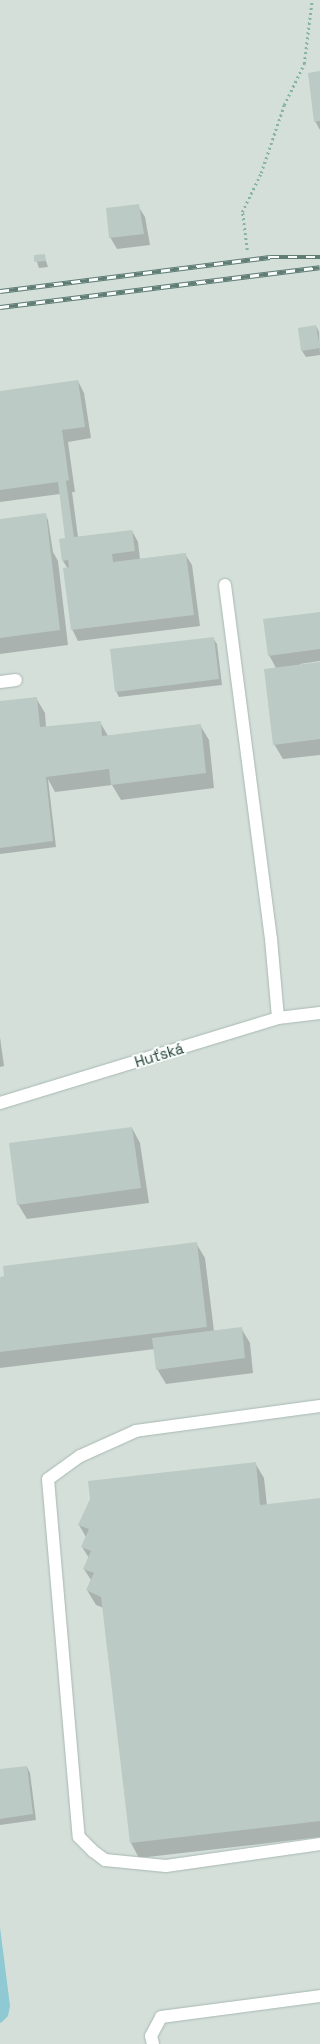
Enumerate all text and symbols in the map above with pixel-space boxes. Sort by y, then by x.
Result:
street label: Huťská [132,1039,186,1071]

